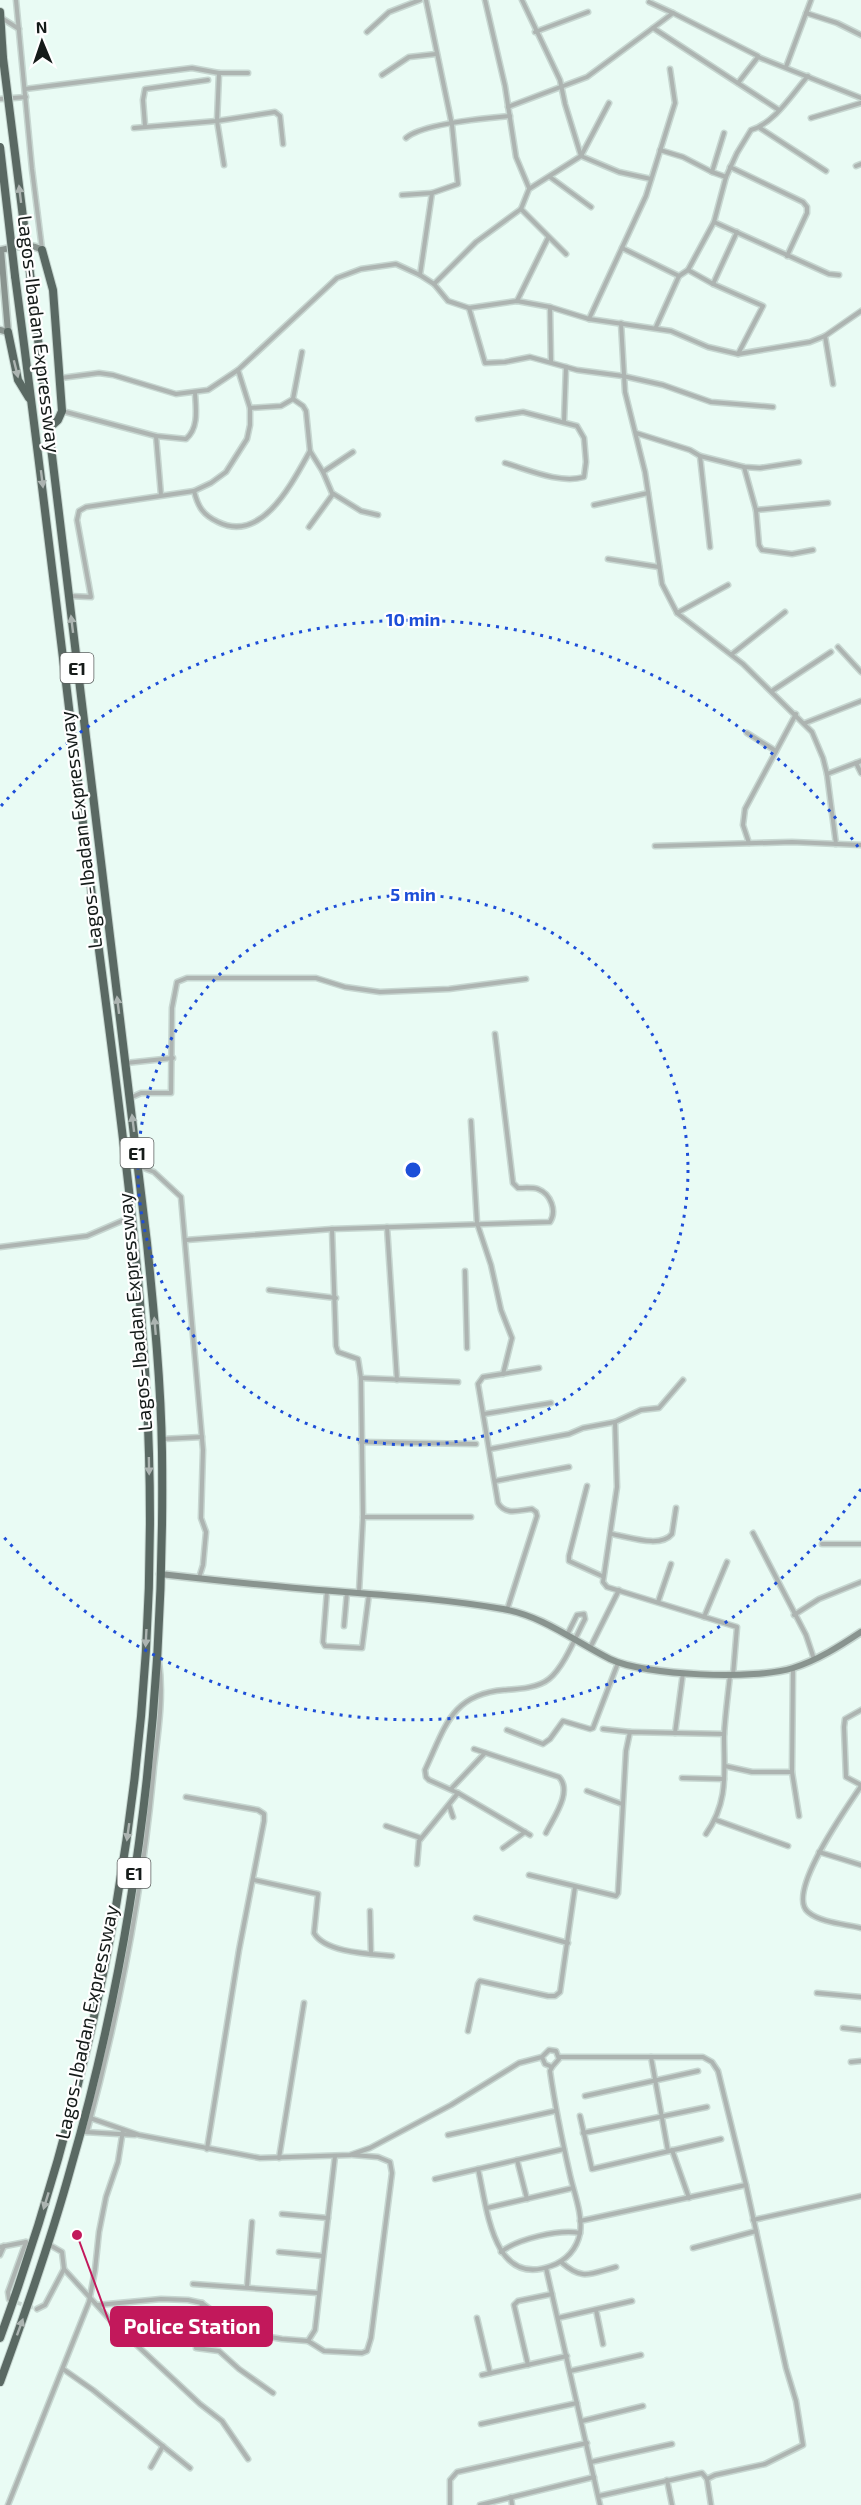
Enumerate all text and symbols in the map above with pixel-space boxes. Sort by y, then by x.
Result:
north arrow [12,12,72,72]
text: N [35,17,48,36]
one-way arrow [15,184,25,203]
street label: Lagos-Ibadan Expressway [14,214,67,455]
one-way arrow [11,359,21,378]
one-way arrow [38,470,47,489]
text: 10 min [386,608,440,630]
one-way arrow [67,614,76,633]
road number: E1 [60,653,94,683]
street label: Lagos-Ibadan Expressway [53,709,106,950]
text: 5 min [390,883,436,905]
one-way arrow [113,995,123,1014]
one-way arrow [128,1113,137,1132]
road number: E1 [120,1138,154,1168]
centre of rings [403,1160,423,1180]
street label: Lagos-Ibadan Expressway [112,1191,156,1432]
one-way arrow [150,1317,160,1336]
one-way arrow [144,1457,154,1476]
one-way arrow [141,1629,150,1648]
one-way arrow [123,1823,132,1842]
road number: E1 [118,1858,150,1888]
street label: Lagos-Ibadan Expressway [49,1902,123,2141]
one-way arrow [41,2192,51,2210]
callout: Police Station [111,2307,272,2346]
text: Police Station [123,2313,261,2338]
one-way arrow [15,2318,25,2336]

